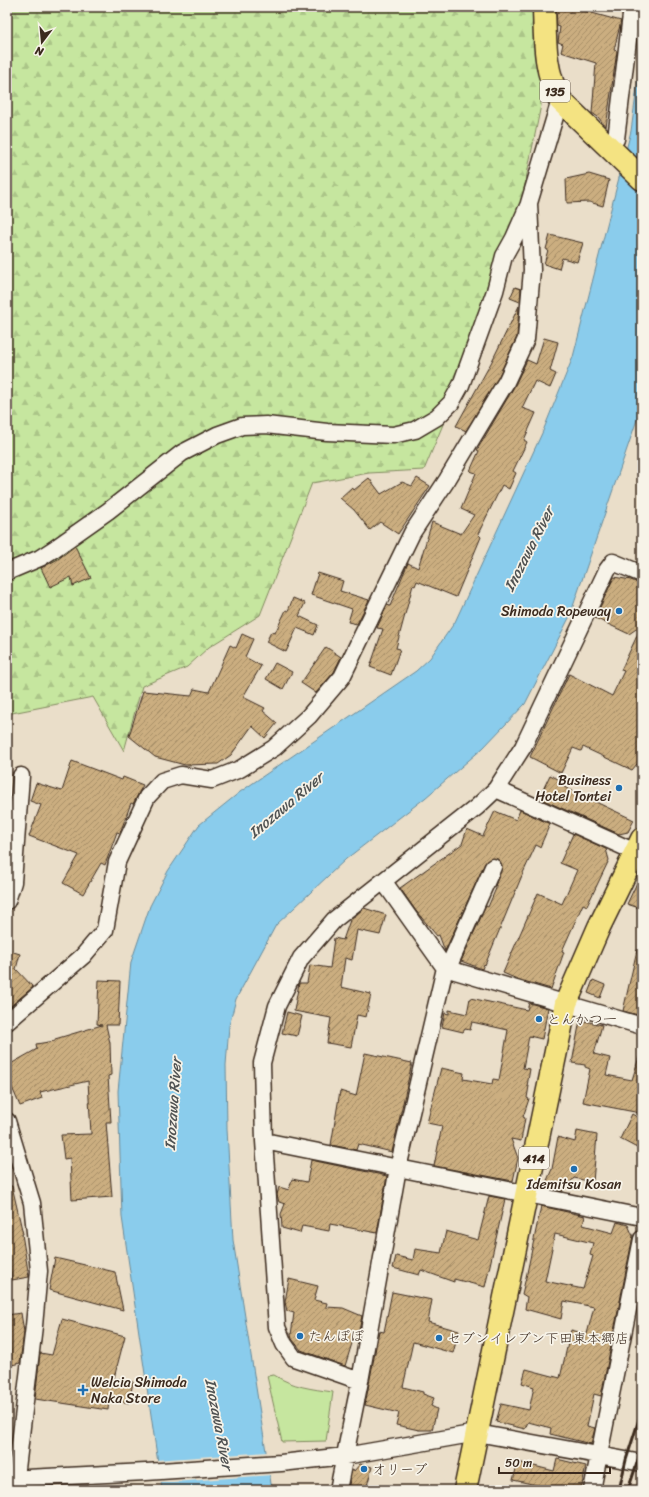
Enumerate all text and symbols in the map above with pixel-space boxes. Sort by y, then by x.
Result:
north arrow [22,22,62,62]
text: N [33,41,47,62]
road number: 135 [540,80,570,102]
water label: Inozawa River [496,499,563,597]
place label: Shimoda Ropeway [501,599,612,624]
marker: Shimoda Ropeway [614,606,624,616]
water label: Inozawa River [242,764,332,845]
place label: Business Hotel Tontei [535,768,612,809]
marker: Business Hotel Tontei [614,783,624,793]
place label: とんかつ一 [547,1007,617,1032]
marker: とんかつ一 [534,1014,544,1024]
water label: Inozawa River [157,1054,189,1152]
road number: 414 [519,1147,549,1169]
marker: Idemitsu Kosan [569,1164,579,1174]
place label: Idemitsu Kosan [526,1172,622,1197]
place label: たんぽぽ [308,1324,364,1349]
place label: セブンイレブン下田東本郷店 [447,1326,629,1351]
marker: たんぽぽ [295,1331,305,1341]
marker: セブンイレブン下田東本郷店 [434,1333,444,1343]
place label: Welcia Shimoda Naka Store [91,1370,187,1411]
water label: Inozawa River [197,1375,241,1475]
marker: Welcia Shimoda Naka Store [78,1385,88,1395]
scale bar [499,1449,610,1475]
text: 50 m [505,1452,532,1474]
place label: オリーブ [372,1457,427,1482]
marker: オリーブ [359,1464,369,1474]

